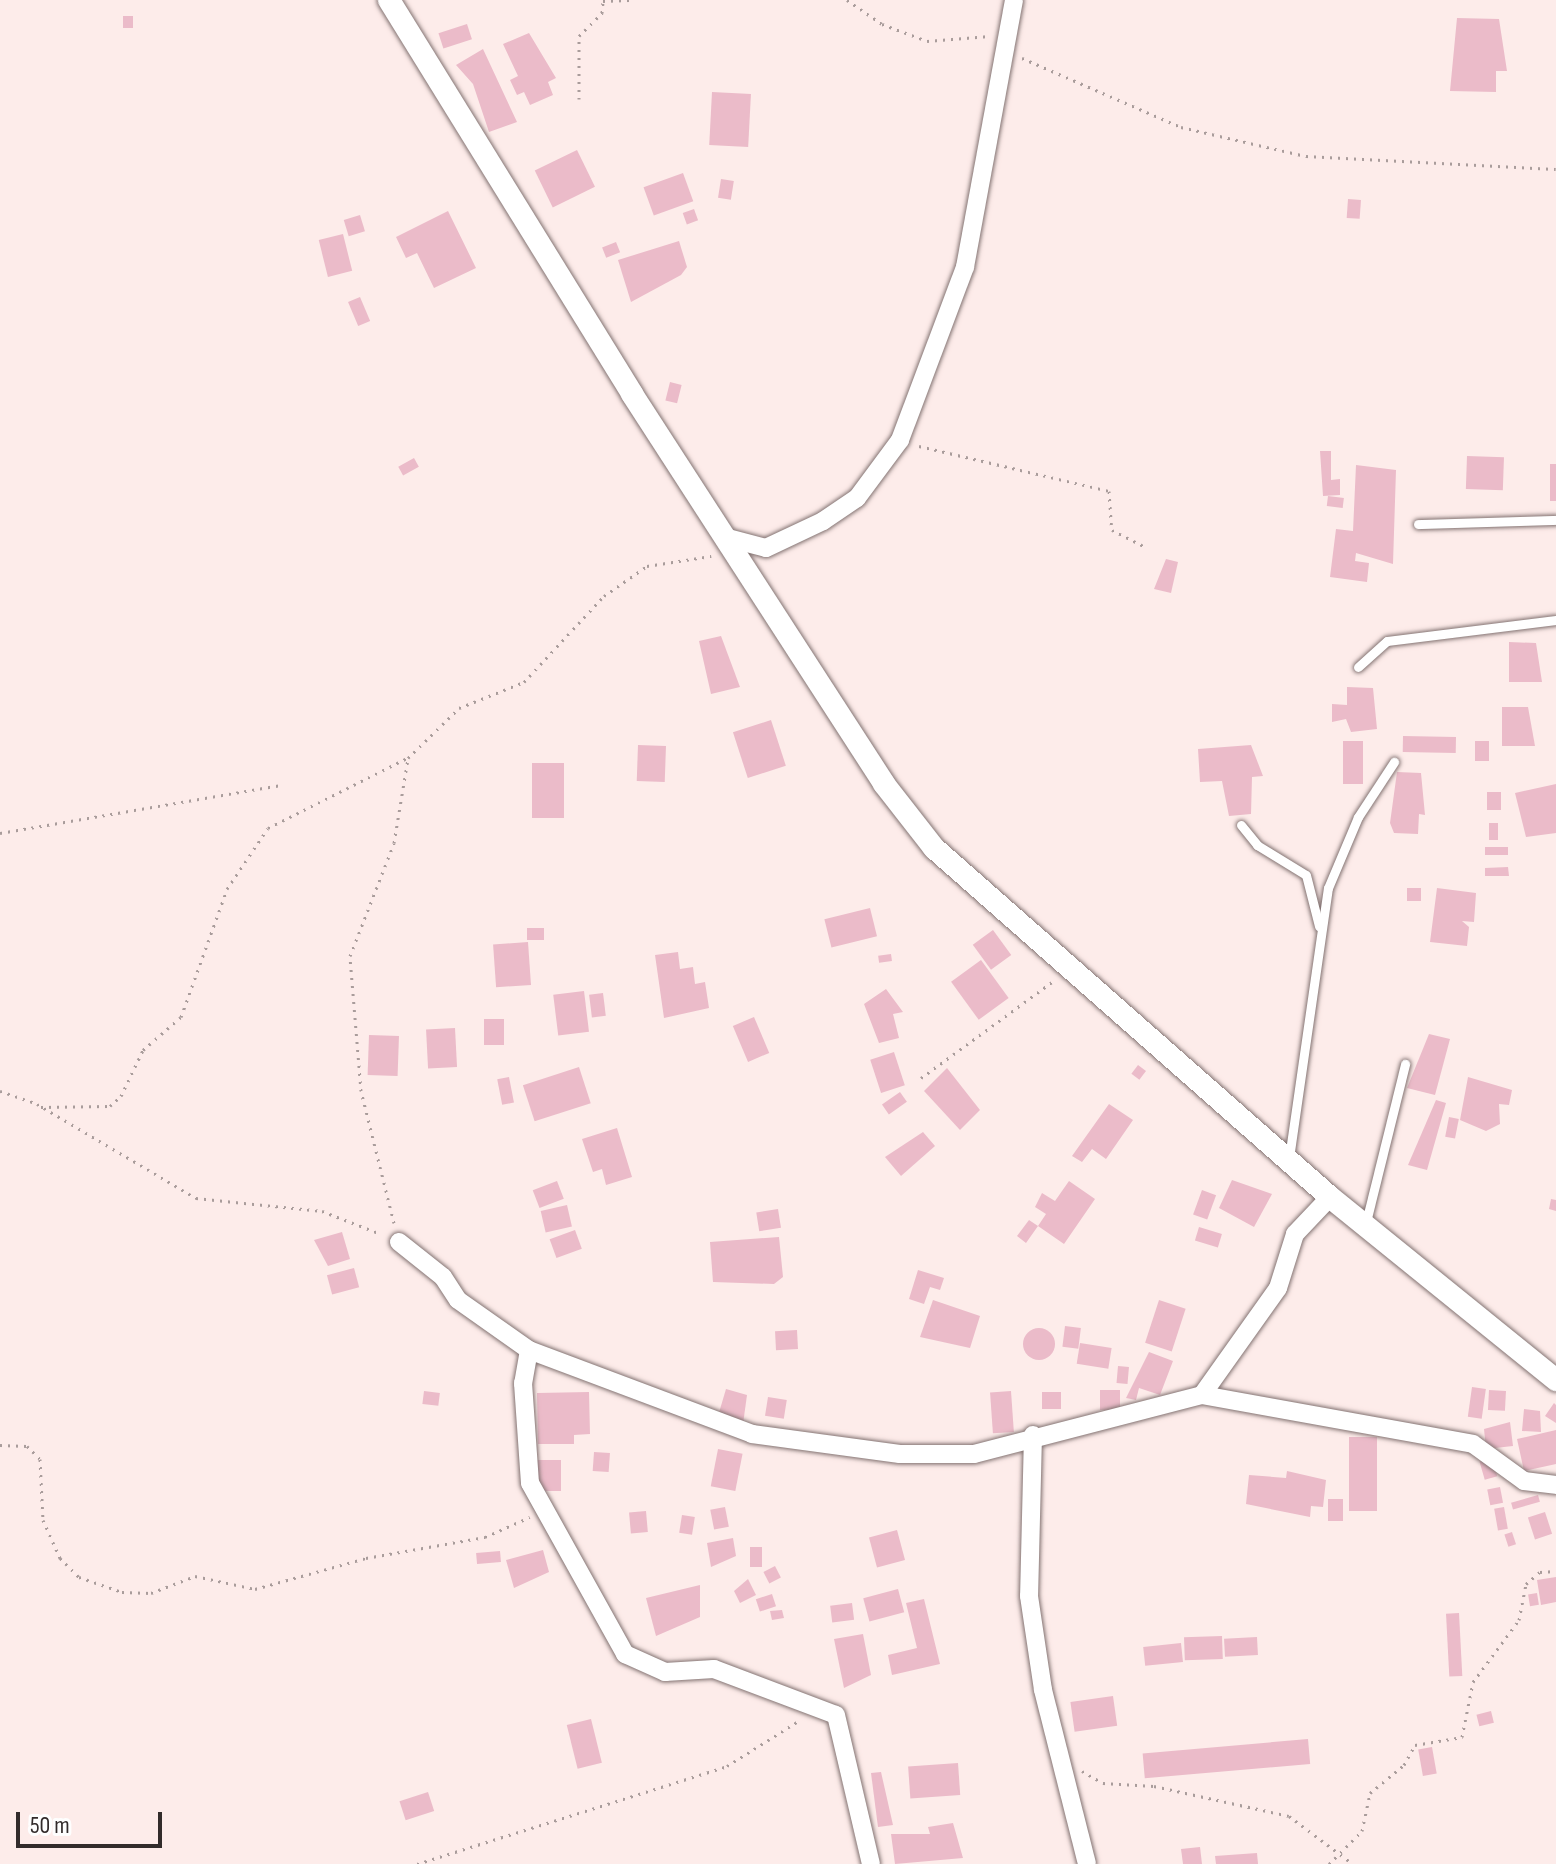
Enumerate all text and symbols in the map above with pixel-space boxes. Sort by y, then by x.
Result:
scale bar [20,1796,166,1846]
text: 50 m [30,1811,70,1840]

